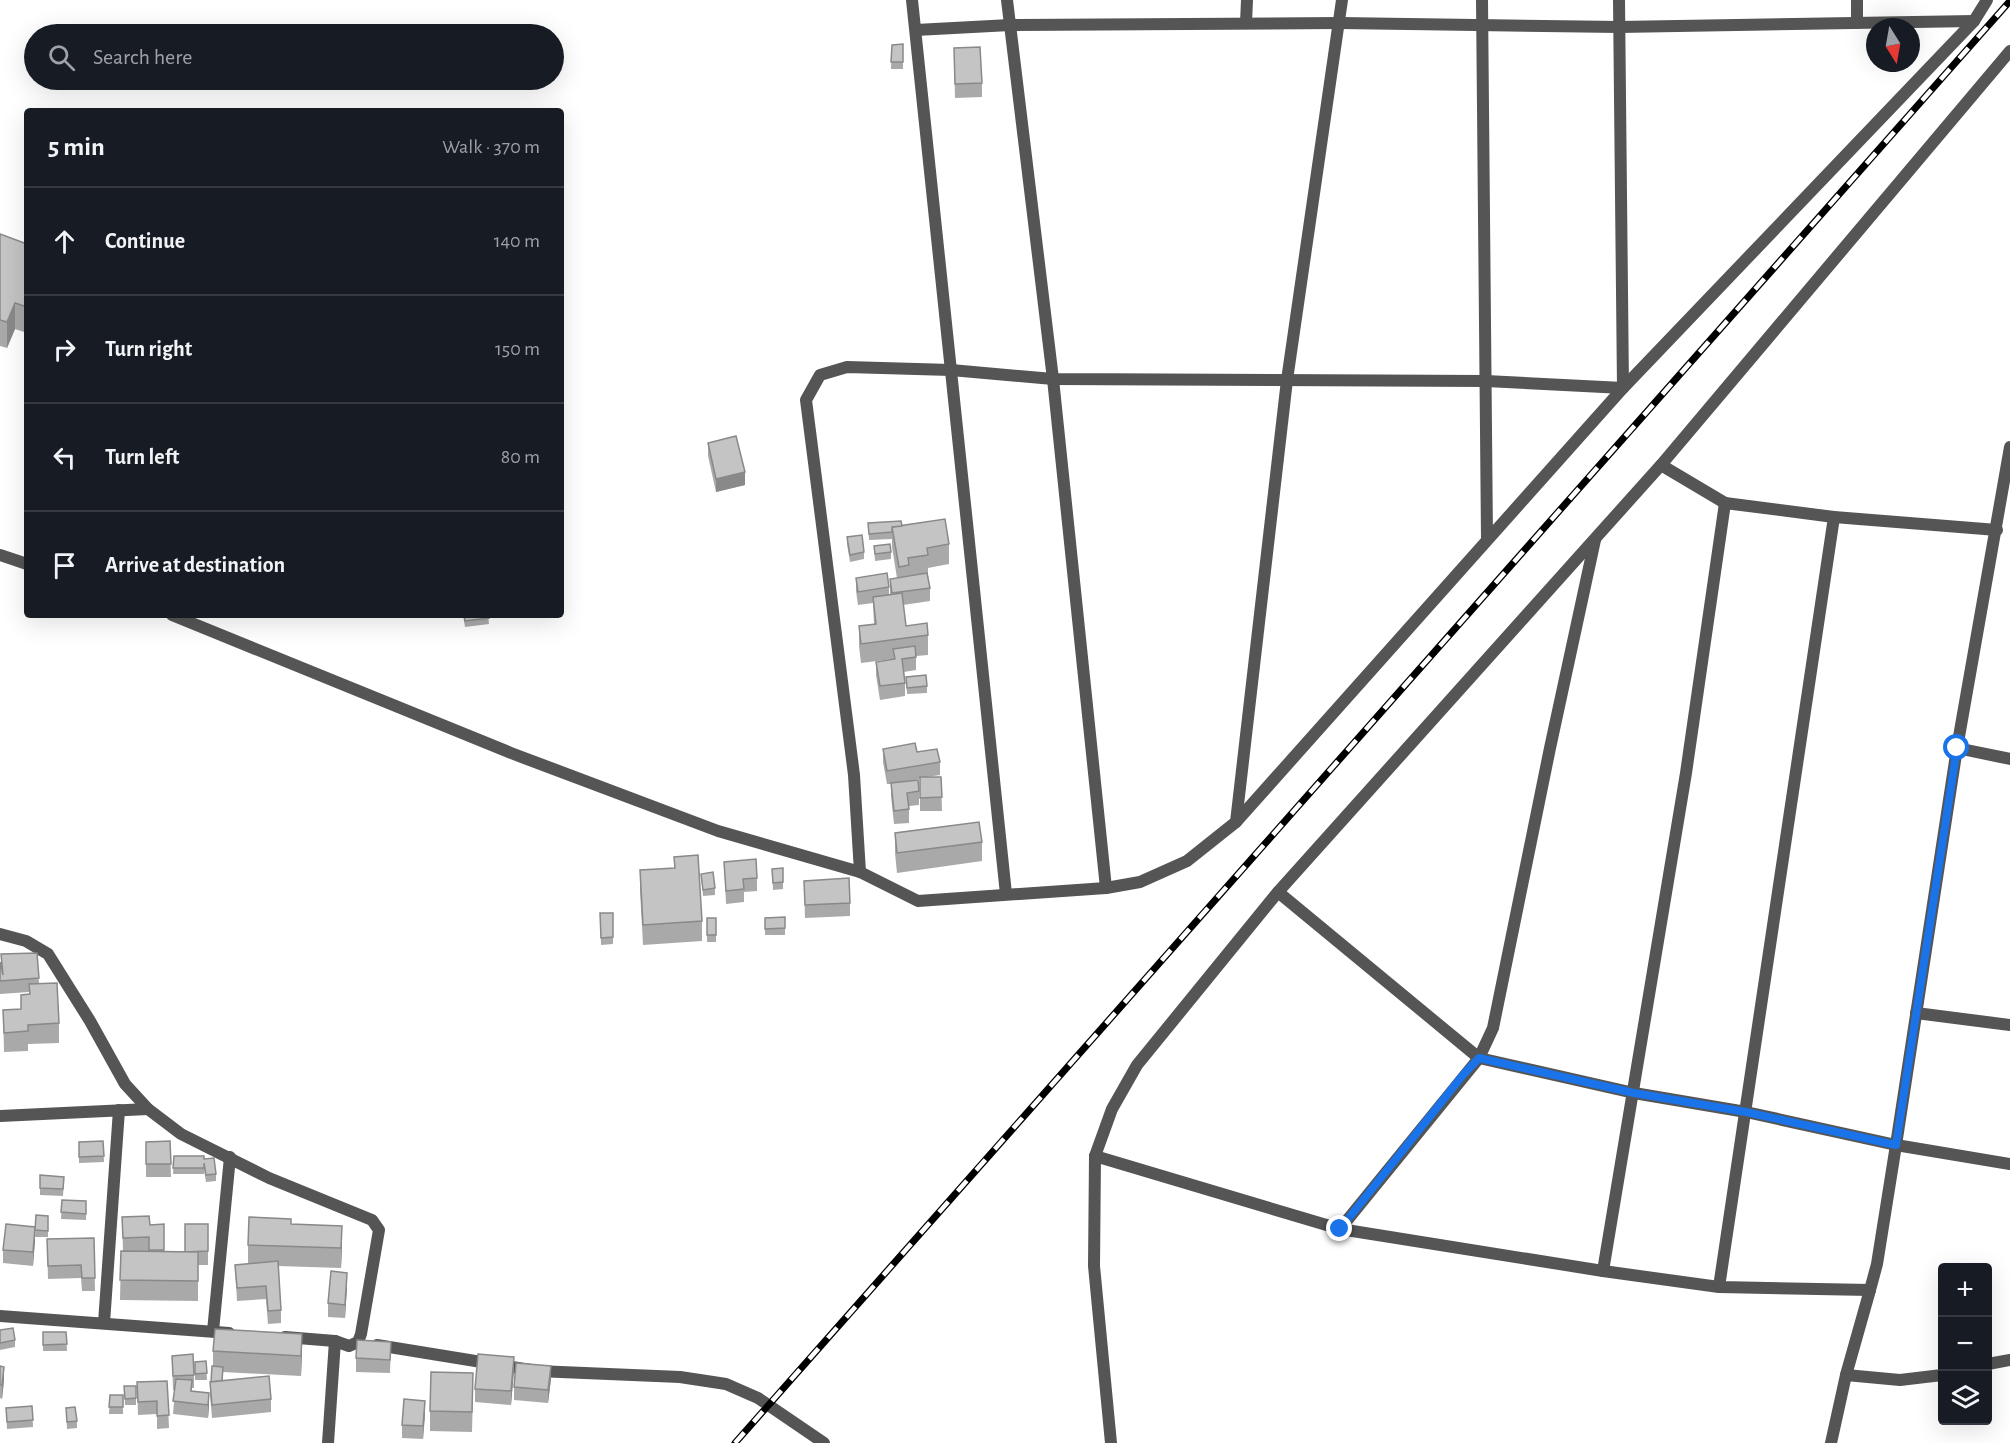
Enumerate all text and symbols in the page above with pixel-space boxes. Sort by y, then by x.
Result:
north arrow [1866,18,1920,72]
search box [24,24,564,90]
icon: search [45,41,78,74]
text: Search here [93,46,192,68]
text: 5 min [48,134,105,160]
text: Walk · 370 m [442,137,540,157]
icon: ahead [48,225,81,258]
text: Continue [105,230,185,252]
text: 140 m [494,231,540,251]
icon: right [48,333,81,366]
text: Turn right [105,338,192,360]
text: 150 m [495,339,540,359]
icon: left [48,441,81,474]
text: Turn left [105,446,179,468]
text: 80 m [501,447,540,467]
icon: arrive [48,549,81,582]
text: Arrive at destination [105,554,285,576]
route start [1943,734,1969,760]
route end [1326,1215,1352,1241]
map controls [1938,1263,1992,1425]
button: + [1938,1263,1992,1317]
button: − [1938,1317,1992,1371]
button: layers [1938,1371,1992,1425]

